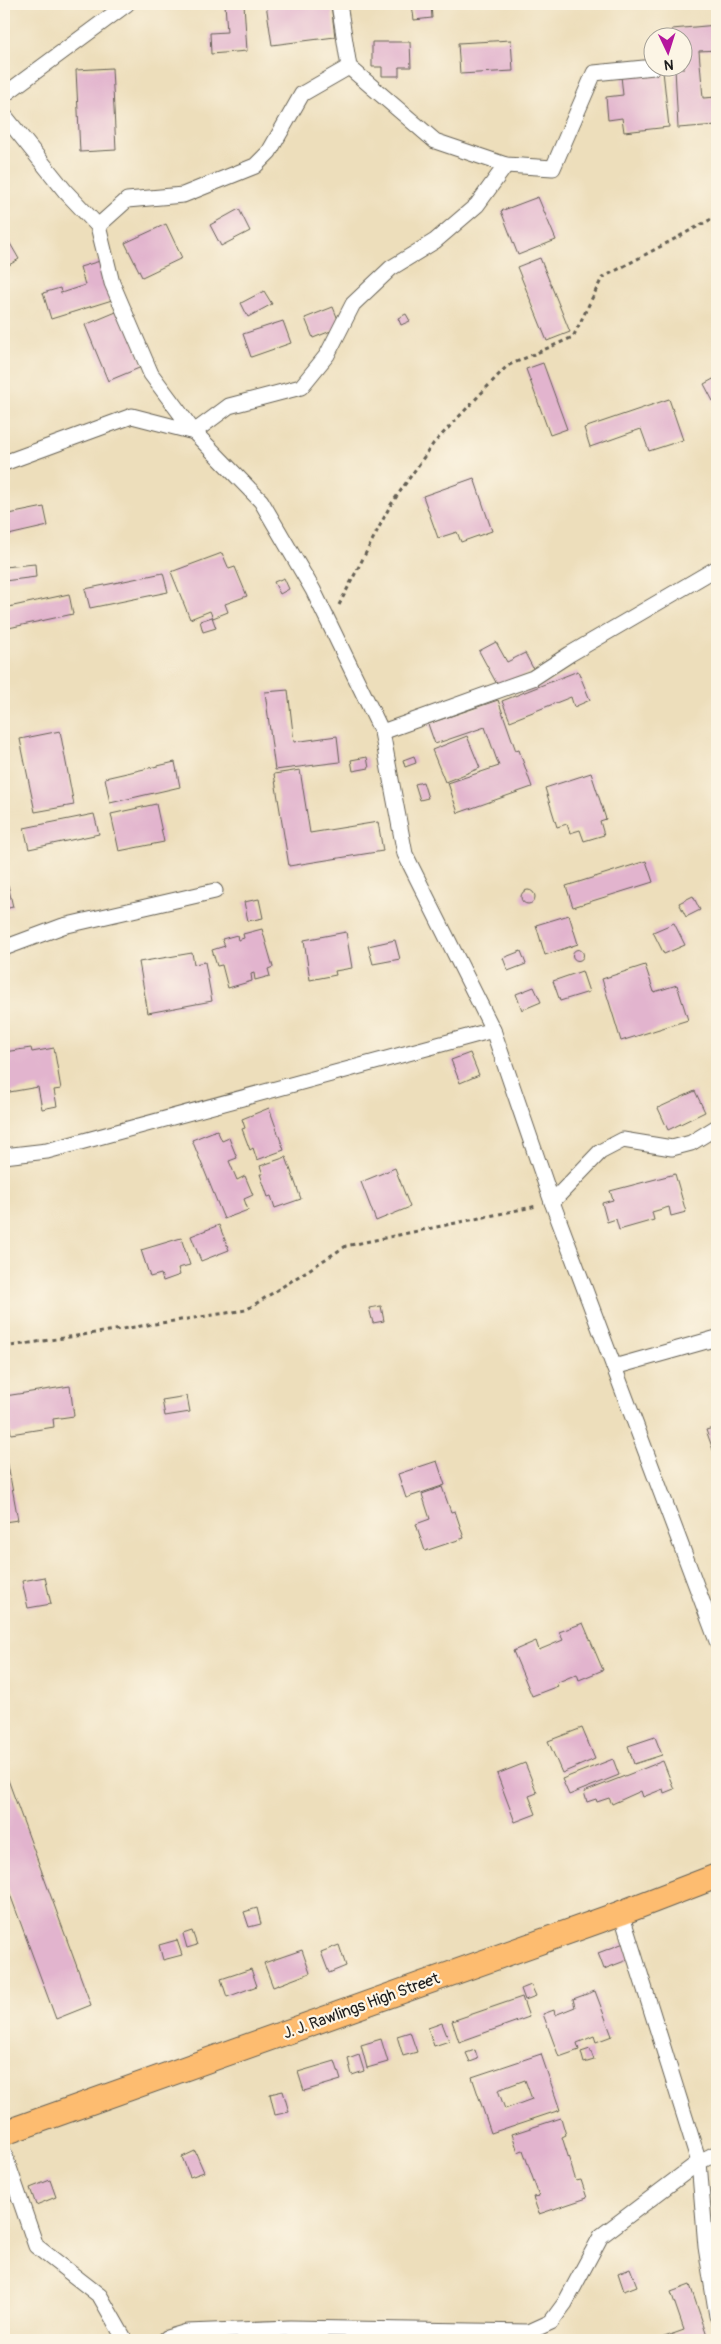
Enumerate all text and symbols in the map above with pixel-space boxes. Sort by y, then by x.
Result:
north arrow [644,28,694,78]
text: N [664,56,674,73]
street label: J. J. Rawlings High Street [280,1968,443,2044]

